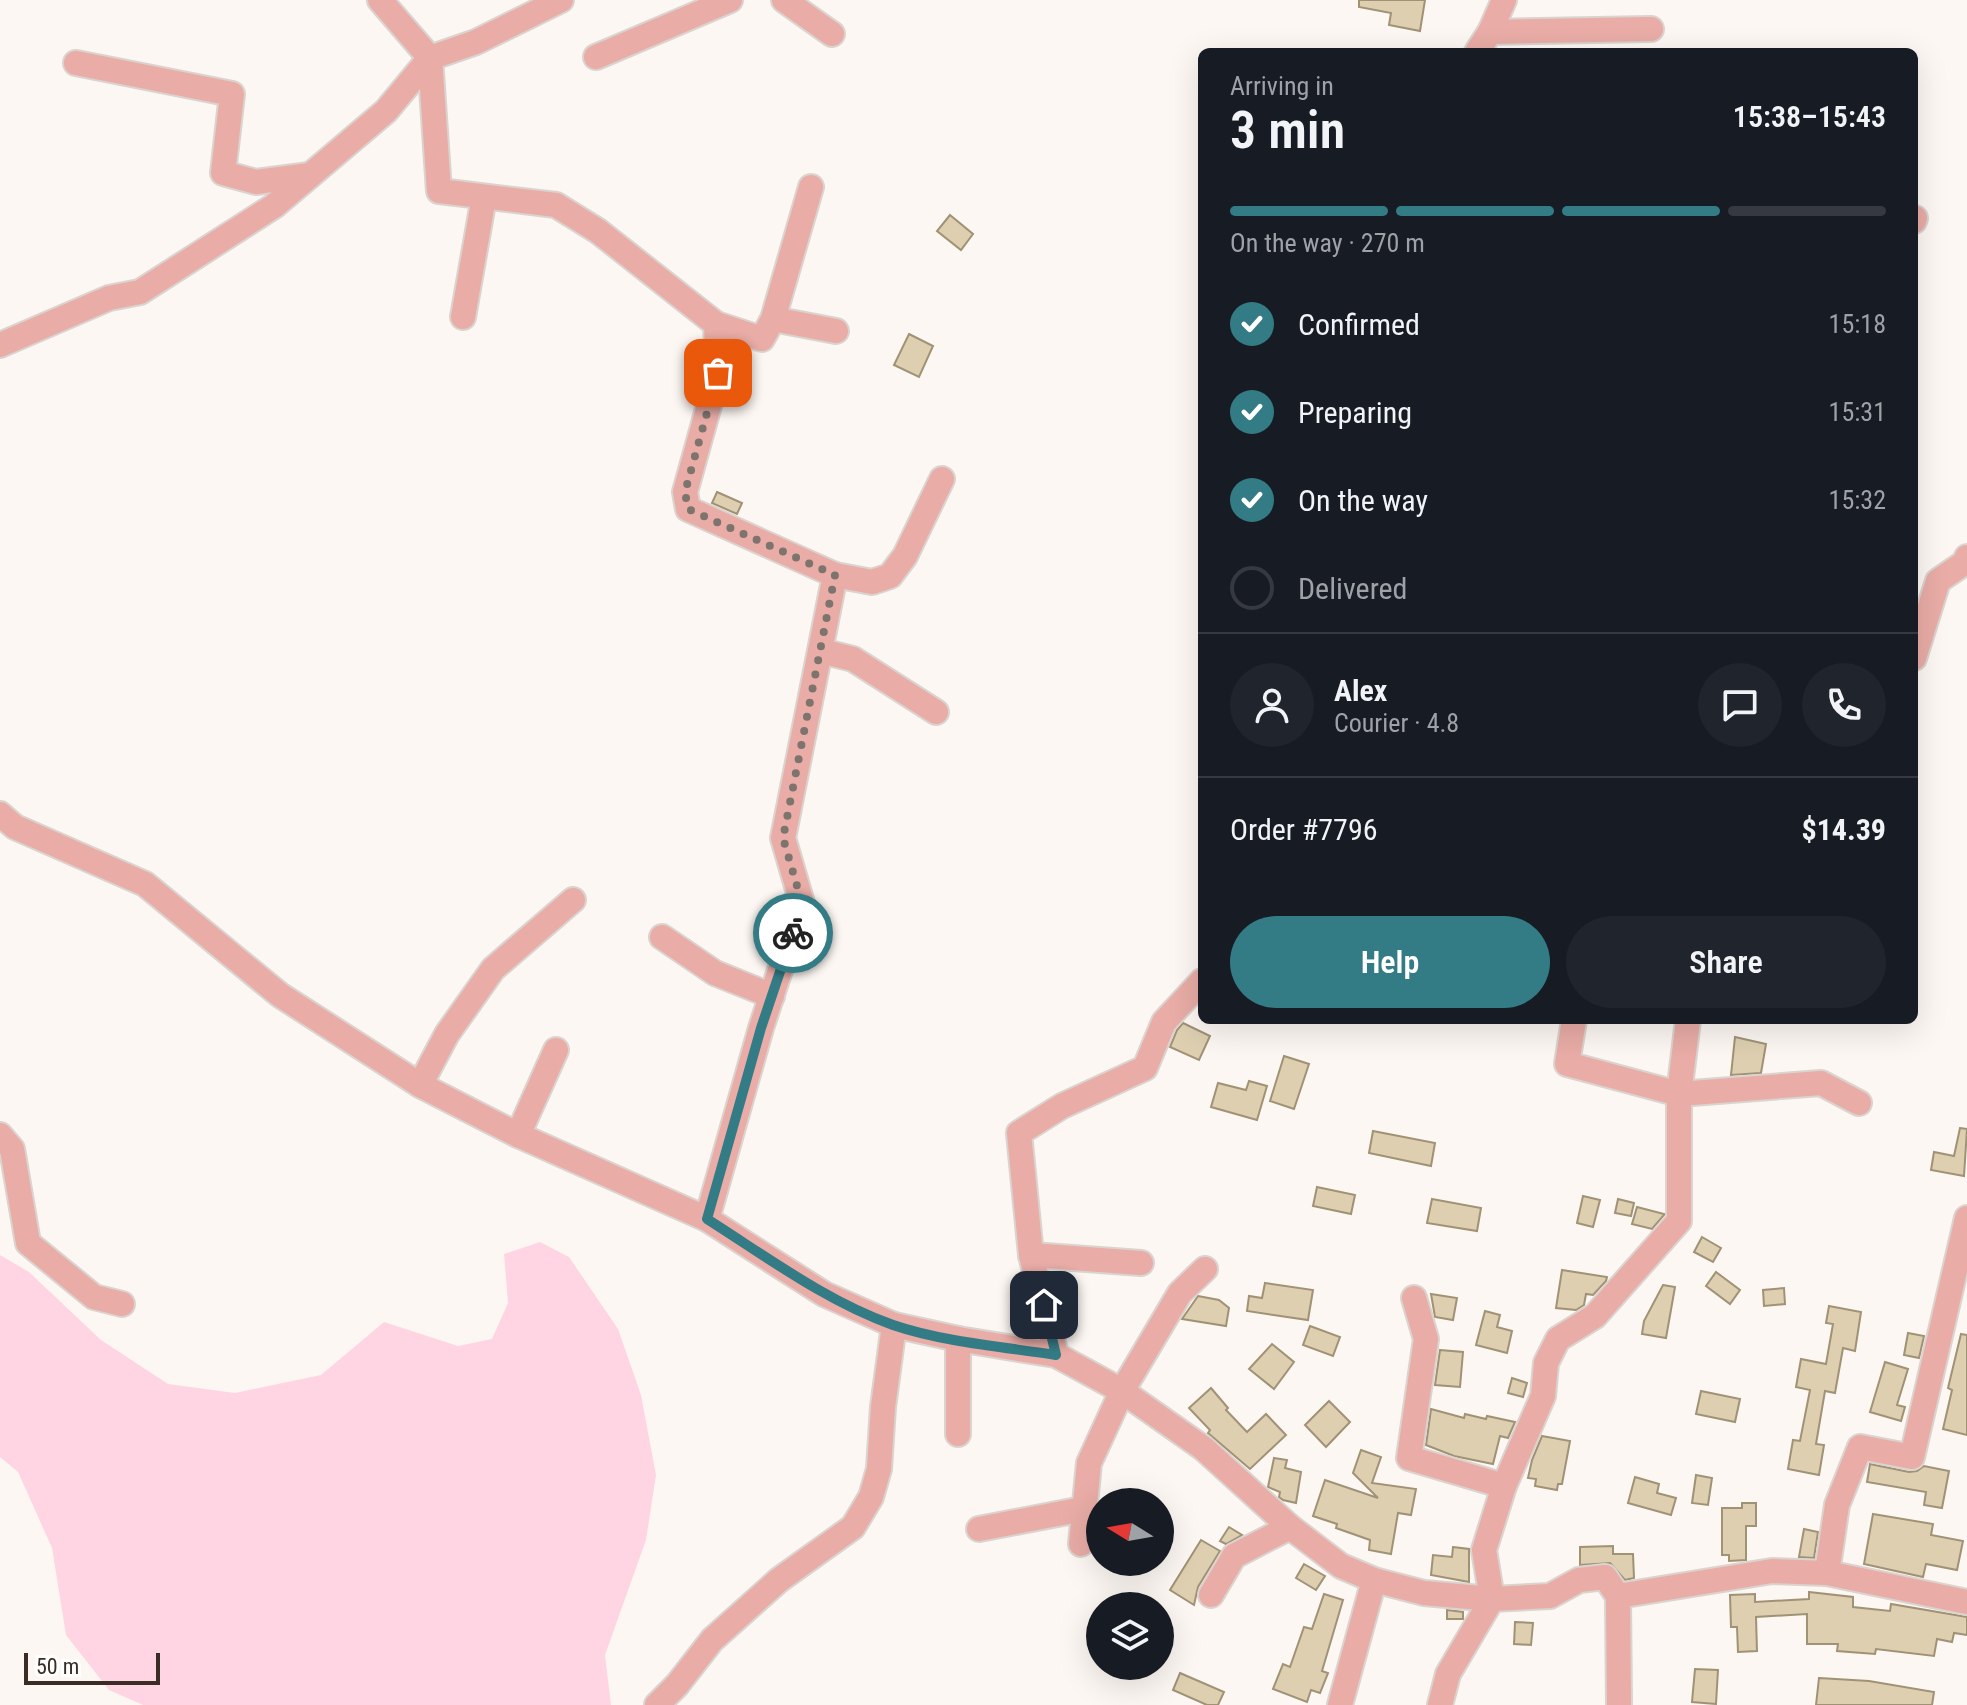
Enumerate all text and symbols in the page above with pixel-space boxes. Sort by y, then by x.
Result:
text: Arriving in [1230,71,1334,101]
text: 15:38–15:43 [1733,99,1886,134]
text: 3 min [1230,100,1345,161]
text: On the way · 270 m [1230,228,1425,258]
icon: check [1230,302,1274,346]
text: Confirmed [1298,307,1420,342]
text: 15:18 [1829,309,1886,339]
pin [684,339,752,407]
icon: bag [696,351,740,395]
icon: check [1230,390,1274,434]
text: Preparing [1298,395,1412,430]
text: 15:31 [1829,397,1886,427]
icon: check [1230,478,1274,522]
text: On the way [1298,483,1428,518]
text: 15:32 [1829,485,1886,515]
text: Delivered [1298,571,1407,606]
button: person [1230,663,1314,747]
button: chat [1698,663,1782,747]
button: phone [1802,663,1886,747]
text: Alex [1334,673,1387,708]
text: Courier · 4.8 [1334,708,1459,738]
text: Order #7796 [1230,812,1378,847]
text: $14.39 [1801,812,1886,847]
courier [753,893,833,973]
icon: bike [771,911,815,955]
button: Help [1230,916,1550,1008]
button: Share [1566,916,1886,1008]
pin [1010,1271,1078,1339]
icon: home [1022,1283,1066,1327]
north arrow [1086,1488,1174,1576]
map controls [1086,1488,1174,1680]
button: layers [1086,1592,1174,1680]
scale bar [24,1649,160,1685]
text: 50 m [36,1654,79,1679]

